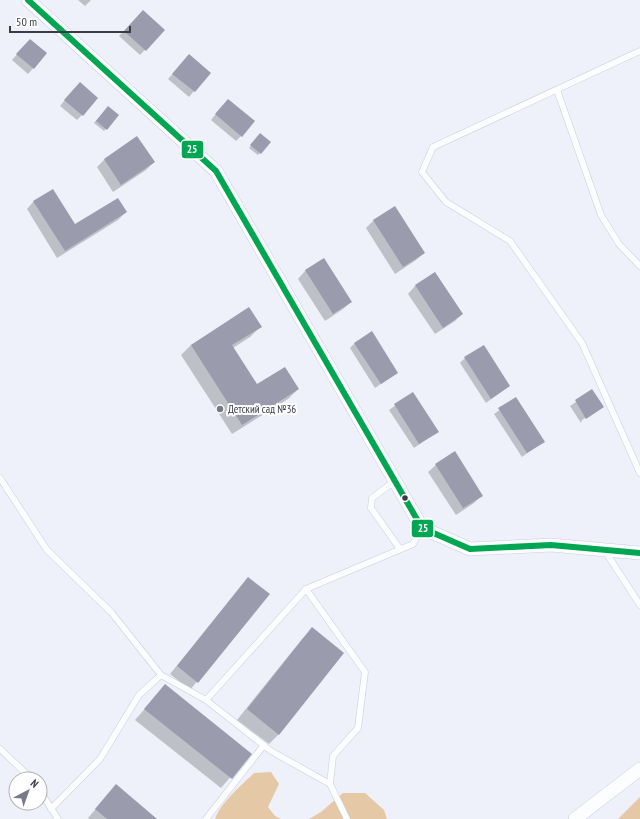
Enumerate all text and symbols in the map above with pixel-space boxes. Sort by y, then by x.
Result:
scale bar [10,8,130,34]
text: 50 m [16,14,37,29]
line badge: 25 [181,140,204,159]
text: 25 [187,142,197,156]
place label: Детский сад №36 [228,402,296,416]
marker: Детский сад №36 [215,404,225,414]
unlabelled marker [400,493,410,503]
line badge: 25 [411,519,434,538]
text: 25 [418,521,428,535]
north arrow [8,771,48,811]
text: N [28,776,41,791]

